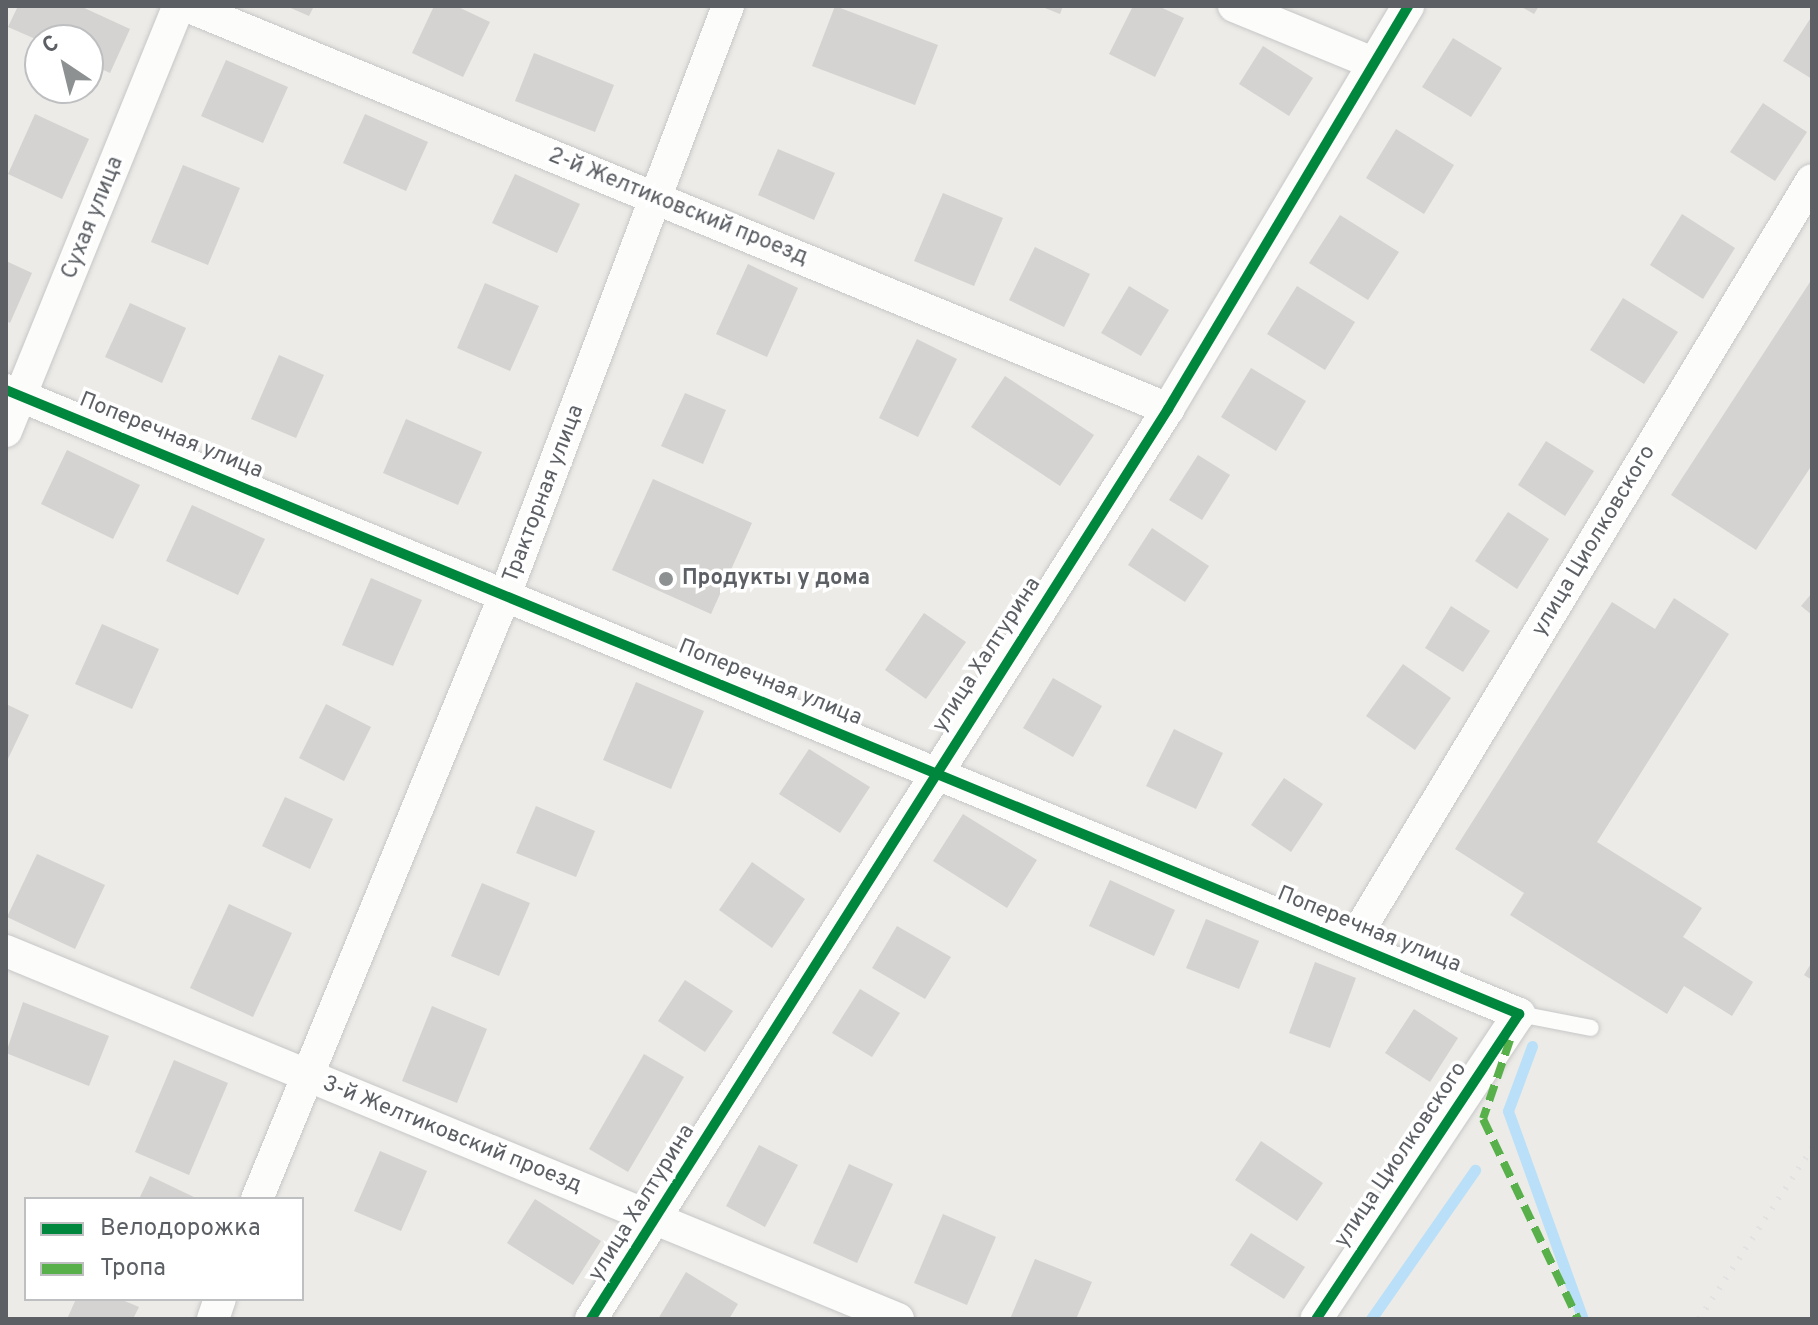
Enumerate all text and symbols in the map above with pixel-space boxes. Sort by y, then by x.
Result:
north arrow [24,24,104,104]
text: С [38,30,65,61]
street label: 2-й Желтиковский проезд [544,143,812,271]
street label: Сухая улица [56,153,130,283]
street label: Поперечная улица [75,387,267,485]
street label: Тракторная улица [498,401,590,587]
street label: улица Циолковского [1527,441,1661,641]
place label: Продукты у дома [682,566,870,592]
marker: Продукты у дома [657,570,675,588]
street label: улица Халтурина [927,573,1047,737]
street label: Поперечная улица [674,634,866,732]
street label: Поперечная улица [1273,881,1465,979]
street label: улица Циолковского [1329,1057,1473,1253]
street label: 3-й Желтиковский проезд [319,1071,585,1199]
street label: улица Халтурина [583,1120,701,1286]
legend [24,1197,304,1301]
text: Велодорожка [100,1214,261,1244]
text: Тропа [100,1254,166,1284]

